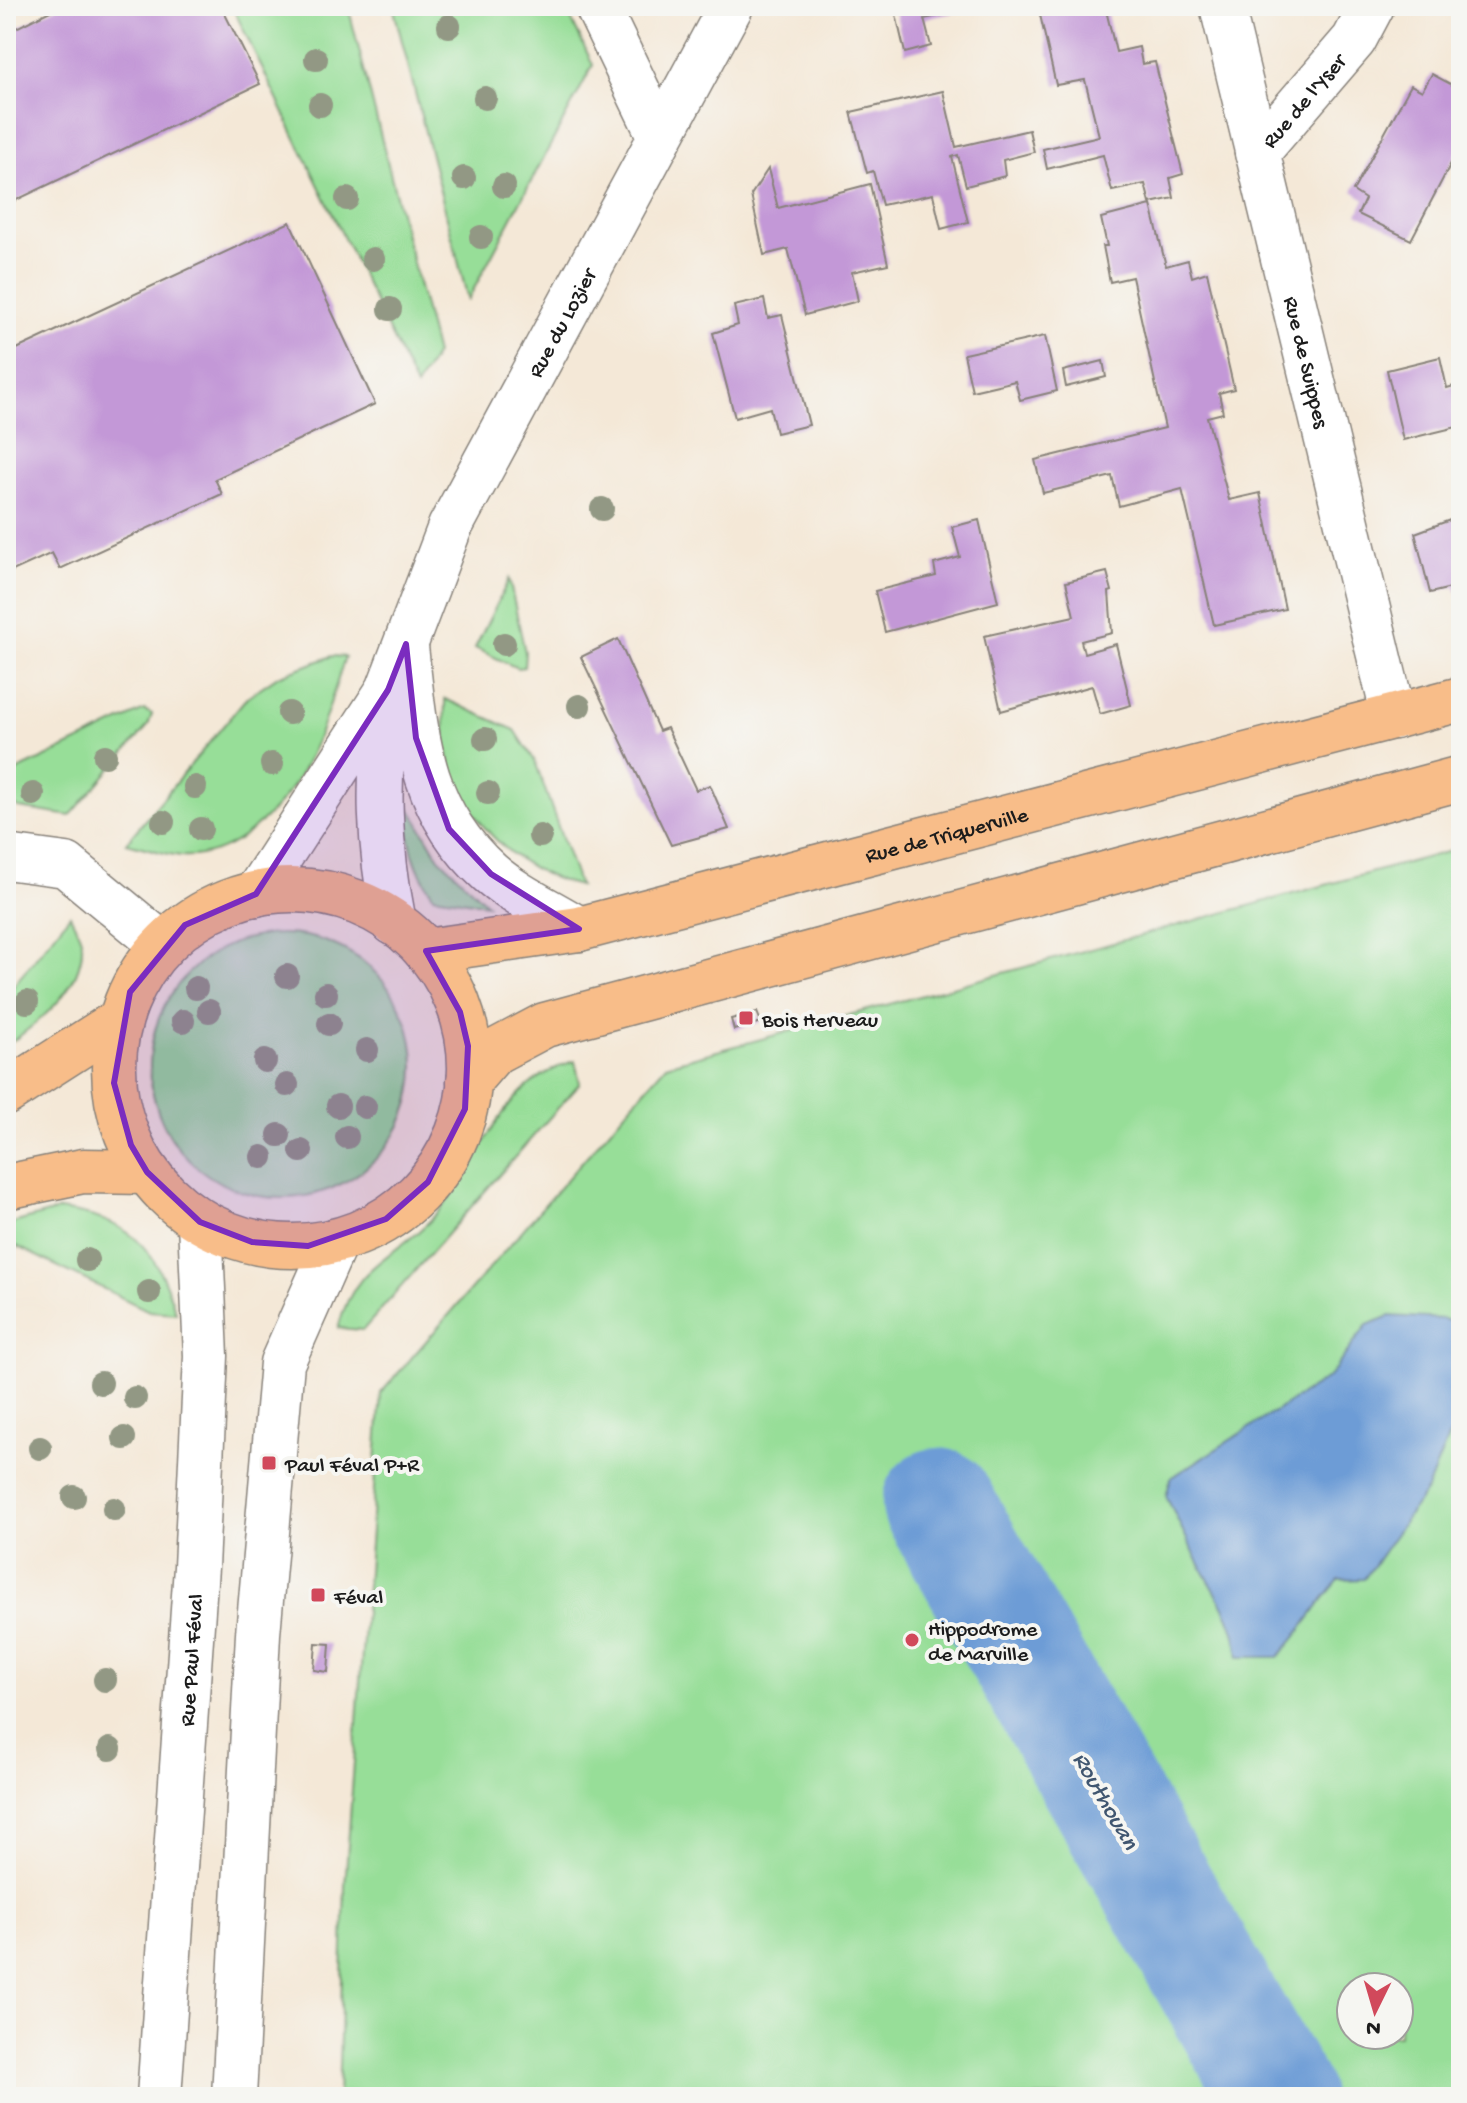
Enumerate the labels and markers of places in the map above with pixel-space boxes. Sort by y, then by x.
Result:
marker: Bois Herveau [737,1009,755,1027]
place label: Bois Herveau [761,1009,878,1035]
marker: Paul Féval P+R [260,1454,278,1472]
place label: Paul Féval P+R [284,1454,420,1480]
marker: Féval [309,1586,327,1604]
place label: Féval [333,1586,384,1612]
place label: Hippodrome de Marville [928,1618,1038,1669]
marker: Hippodrome de Marville [903,1631,921,1649]

